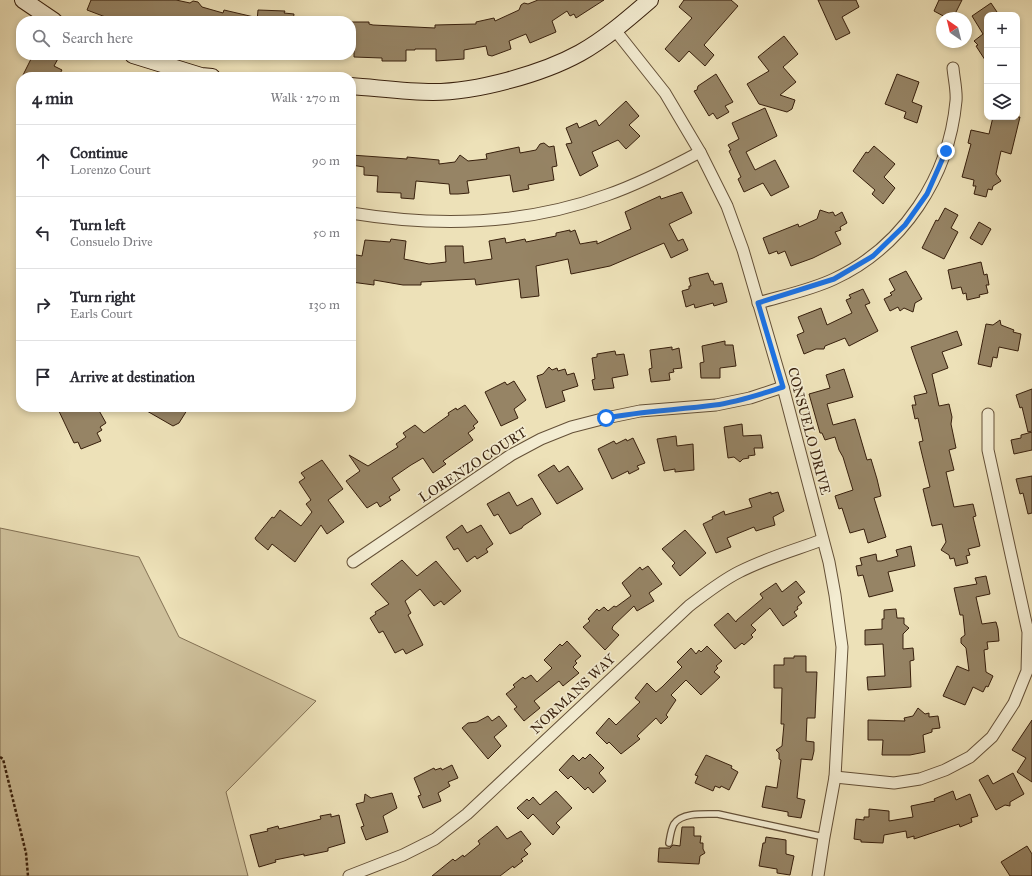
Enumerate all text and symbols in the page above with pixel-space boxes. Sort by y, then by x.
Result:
north arrow [936,12,972,48]
map controls [984,12,1020,120]
button: + [984,12,1020,48]
search box [16,16,356,60]
icon: search [30,27,52,49]
text: Search here [62,29,133,47]
button: − [984,48,1020,84]
button: layers [984,84,1020,120]
text: 4 min [32,88,73,109]
text: Walk · 270 m [271,90,340,106]
route end [937,142,955,160]
text: Continue [70,144,128,162]
icon: ahead [32,150,54,172]
text: 90 m [312,153,340,169]
text: Lorenzo Court [70,162,151,178]
text: Turn left [70,216,126,234]
icon: left [32,222,54,244]
text: 50 m [313,225,340,241]
text: Consuelo Drive [70,234,153,250]
text: Turn right [70,288,135,306]
icon: right [32,294,54,316]
text: 130 m [308,297,340,313]
text: Earls Court [70,306,133,322]
street label: CONSUELO DRIVE [784,365,834,497]
icon: arrive [32,366,54,388]
text: Arrive at destination [70,368,195,386]
route start [597,409,615,427]
street label: LORENZO COURT [416,424,531,506]
street label: NORMANS WAY [527,650,620,738]

